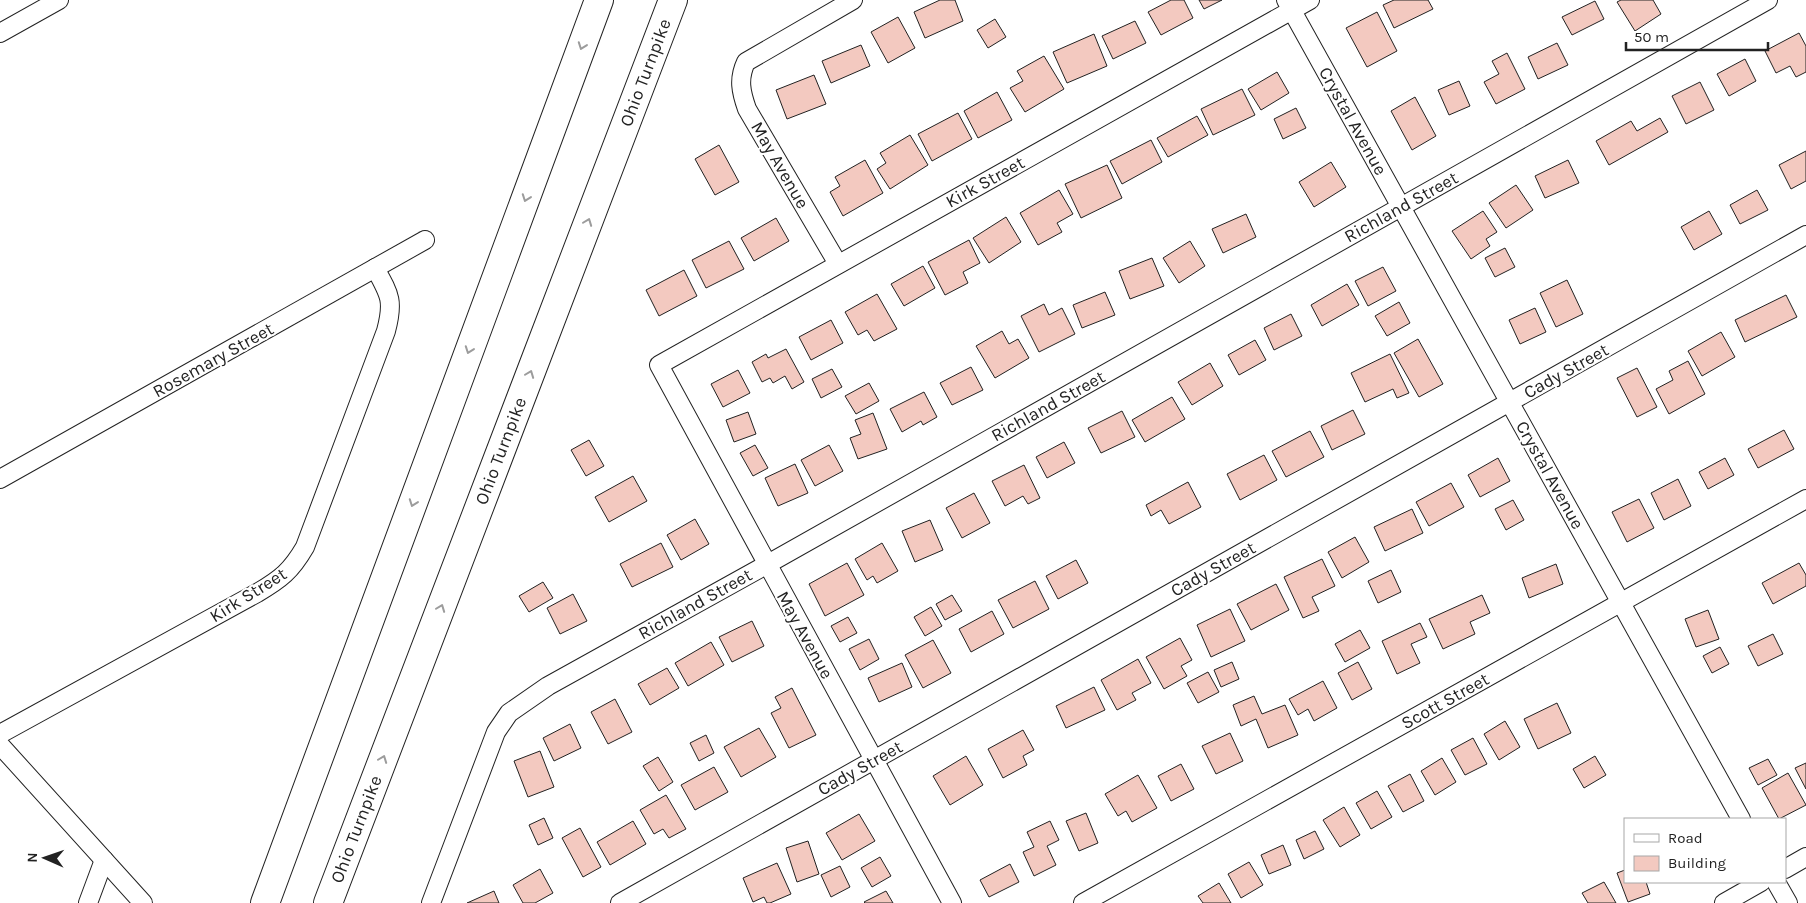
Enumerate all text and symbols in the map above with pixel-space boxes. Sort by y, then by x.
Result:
street label: Ohio Turnpike [615,16,676,129]
scale bar [1626,20,1768,52]
text: 50 m [1634,28,1669,46]
one-way arrow [578,41,588,50]
street label: Crystal Avenue [1314,63,1392,179]
street label: May Avenue [746,117,814,213]
street label: Kirk Street [942,151,1028,213]
street label: Richland Street [1340,167,1462,247]
one-way arrow [522,193,532,202]
one-way arrow [582,218,592,227]
street label: Rosemary Street [149,318,278,402]
street label: Cady Street [1520,339,1612,403]
one-way arrow [465,346,475,354]
street label: Richland Street [987,366,1109,446]
one-way arrow [524,370,534,379]
street label: Ohio Turnpike [470,394,531,508]
street label: Crystal Avenue [1511,417,1589,533]
one-way arrow [409,498,419,507]
street label: Cady Street [1167,537,1259,601]
street label: Kirk Street [205,563,291,627]
street label: Richland Street [634,564,756,644]
street label: May Avenue [772,587,838,683]
one-way arrow [435,604,445,612]
street label: Scott Street [1397,668,1493,734]
street label: Cady Street [814,736,906,800]
one-way arrow [377,756,387,764]
street label: Ohio Turnpike [326,772,387,886]
legend [1624,818,1786,883]
text: Road [1668,829,1703,847]
north arrow [20,833,70,883]
text: N [24,852,41,863]
text: Building [1668,854,1726,872]

